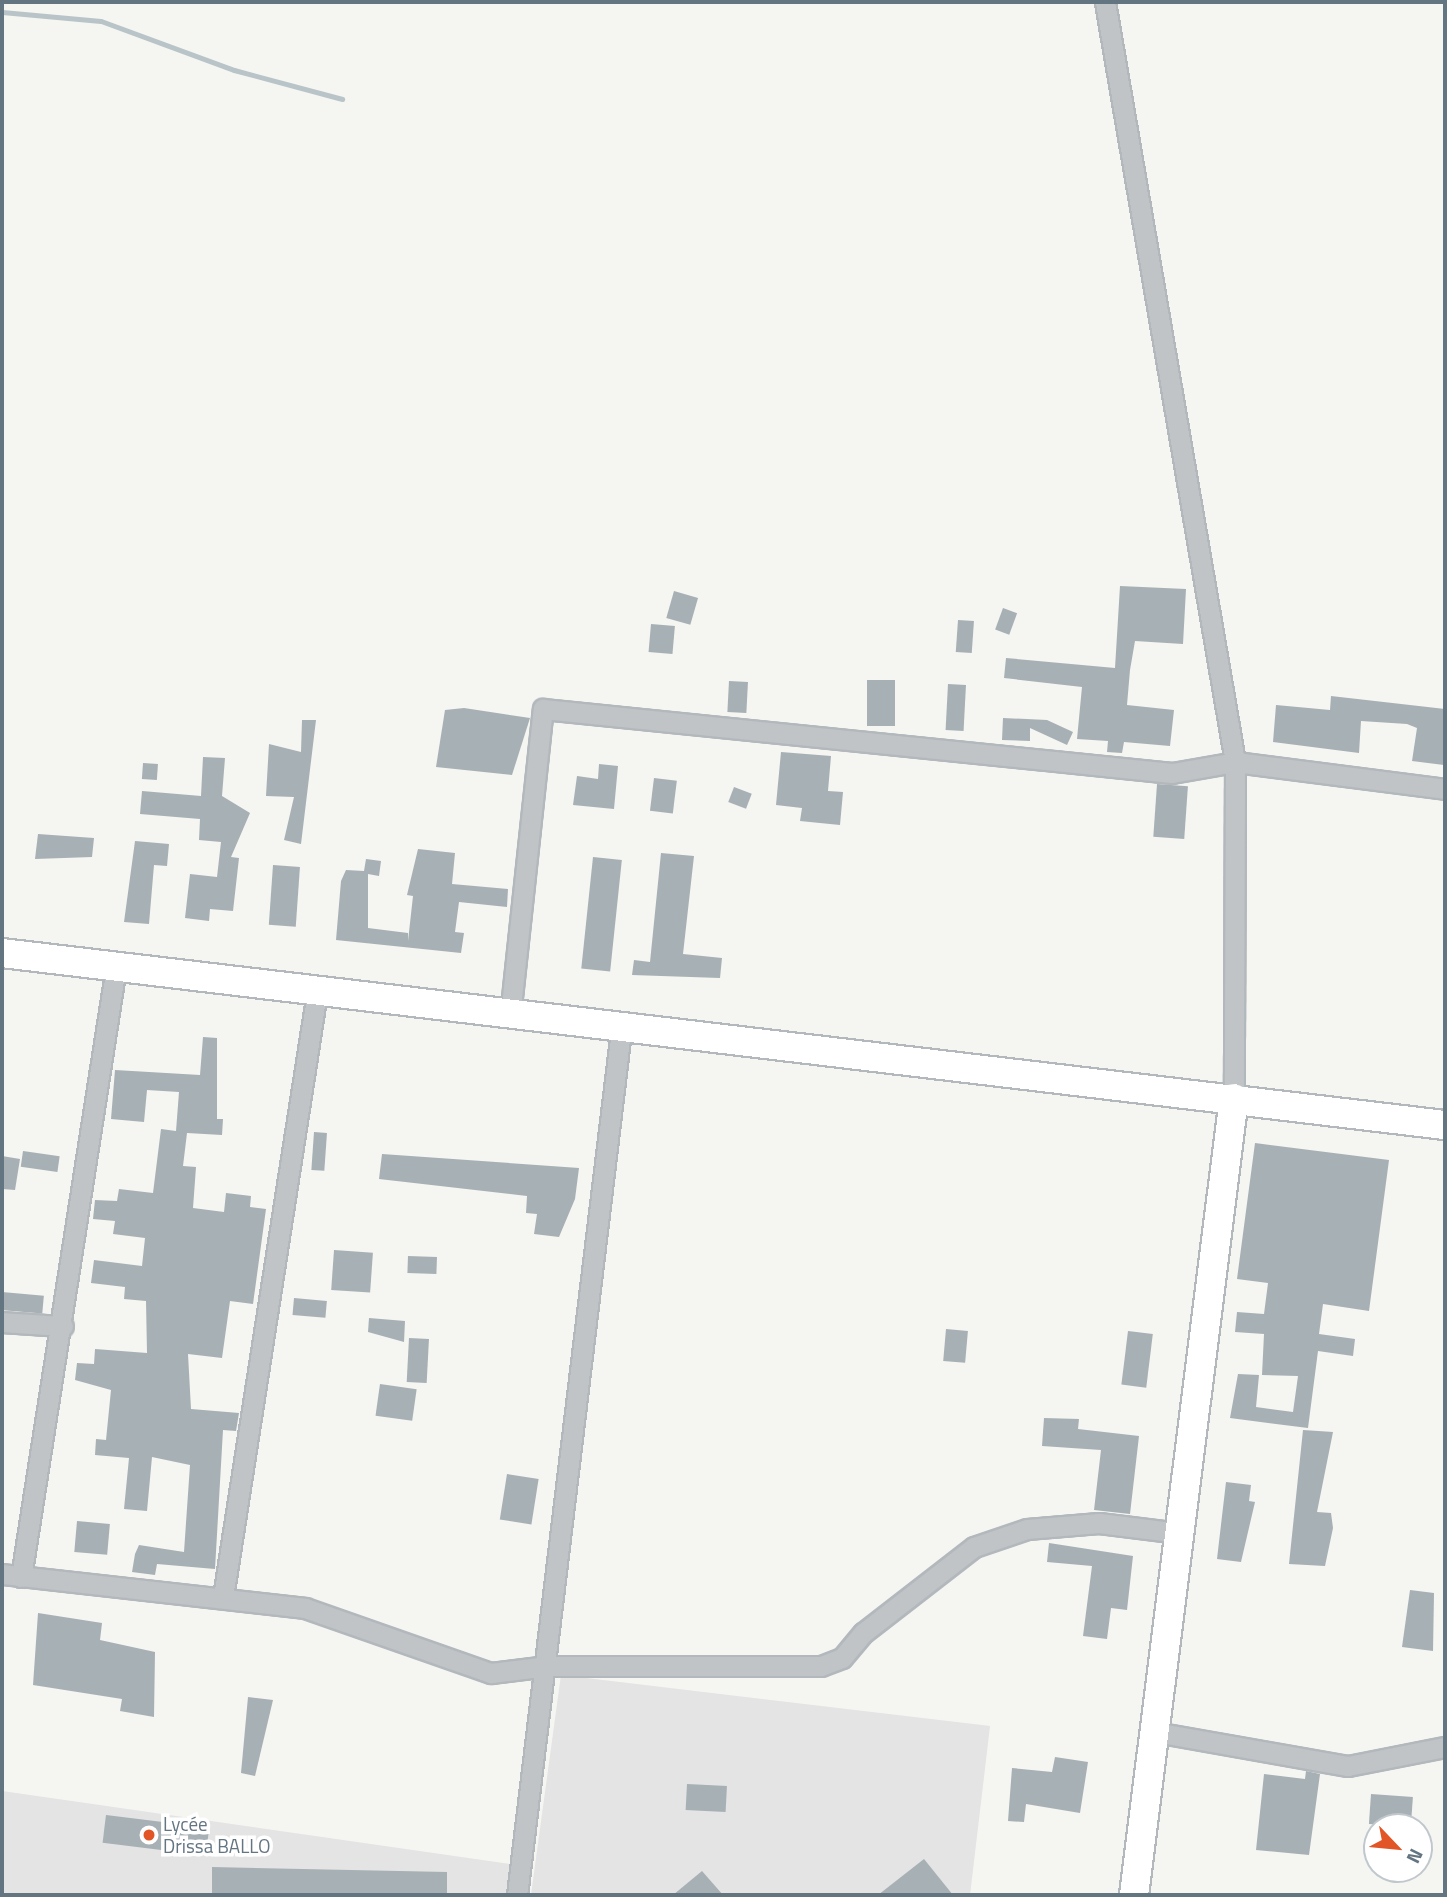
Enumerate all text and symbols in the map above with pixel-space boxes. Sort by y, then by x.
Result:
place label: Lycée Drissa BALLO [163,1813,271,1857]
north arrow [1363,1813,1433,1883]
marker: Lycée Drissa BALLO [141,1827,157,1843]
text: N [1400,1844,1431,1869]

